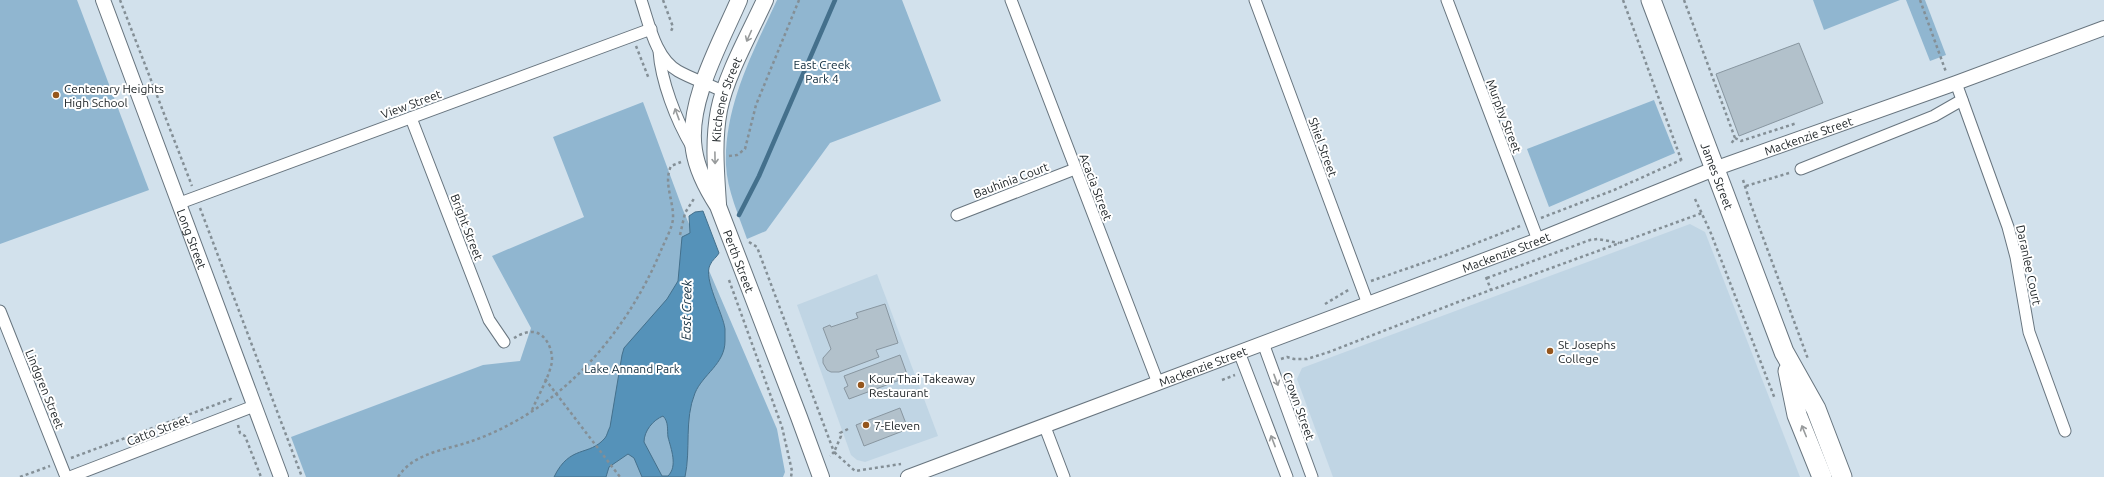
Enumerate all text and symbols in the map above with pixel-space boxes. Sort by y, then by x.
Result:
one-way arrow [745,29,752,41]
street label: Kitchener Street [709,54,744,143]
park label: East Creek Park 4 [794,58,850,85]
street label: Murphy Street [1484,77,1524,155]
place label: Centenary Heights High School [64,82,164,109]
street label: View Street [379,87,443,121]
marker: Centenary Heights High School [51,90,61,100]
one-way arrow [672,108,680,120]
street label: Mackenzie Street [1762,114,1855,157]
street label: Shiel Street [1306,116,1340,179]
street label: James Street [1699,141,1736,211]
one-way arrow [711,151,719,164]
street label: Acacia Street [1077,152,1115,222]
street label: Bauhinia Court [972,160,1051,200]
street label: Bright Street [448,192,486,262]
street label: Long Street [175,207,209,271]
street label: Daranlee Court [2014,224,2044,307]
street label: Perth Street [721,228,757,294]
street label: Mackenzie Street [1460,229,1552,274]
water label: East Creek [678,279,694,340]
place label: St Josephs College [1558,338,1616,365]
street label: Mackenzie Street [1157,344,1249,389]
marker: St Josephs College [1545,346,1555,356]
street label: Lindgren Street [23,348,67,431]
park label: Lake Annand Park [584,362,680,375]
street label: Crown Street [1281,370,1317,442]
place label: Kour Thai Takeaway Restaurant [869,372,975,399]
one-way arrow [1273,373,1280,386]
marker: Kour Thai Takeaway Restaurant [856,380,866,390]
street label: Catto Street [125,412,192,448]
place label: 7-Eleven [874,419,920,432]
marker: 7-Eleven [861,420,871,430]
one-way arrow [1799,426,1807,438]
one-way arrow [1269,435,1277,447]

